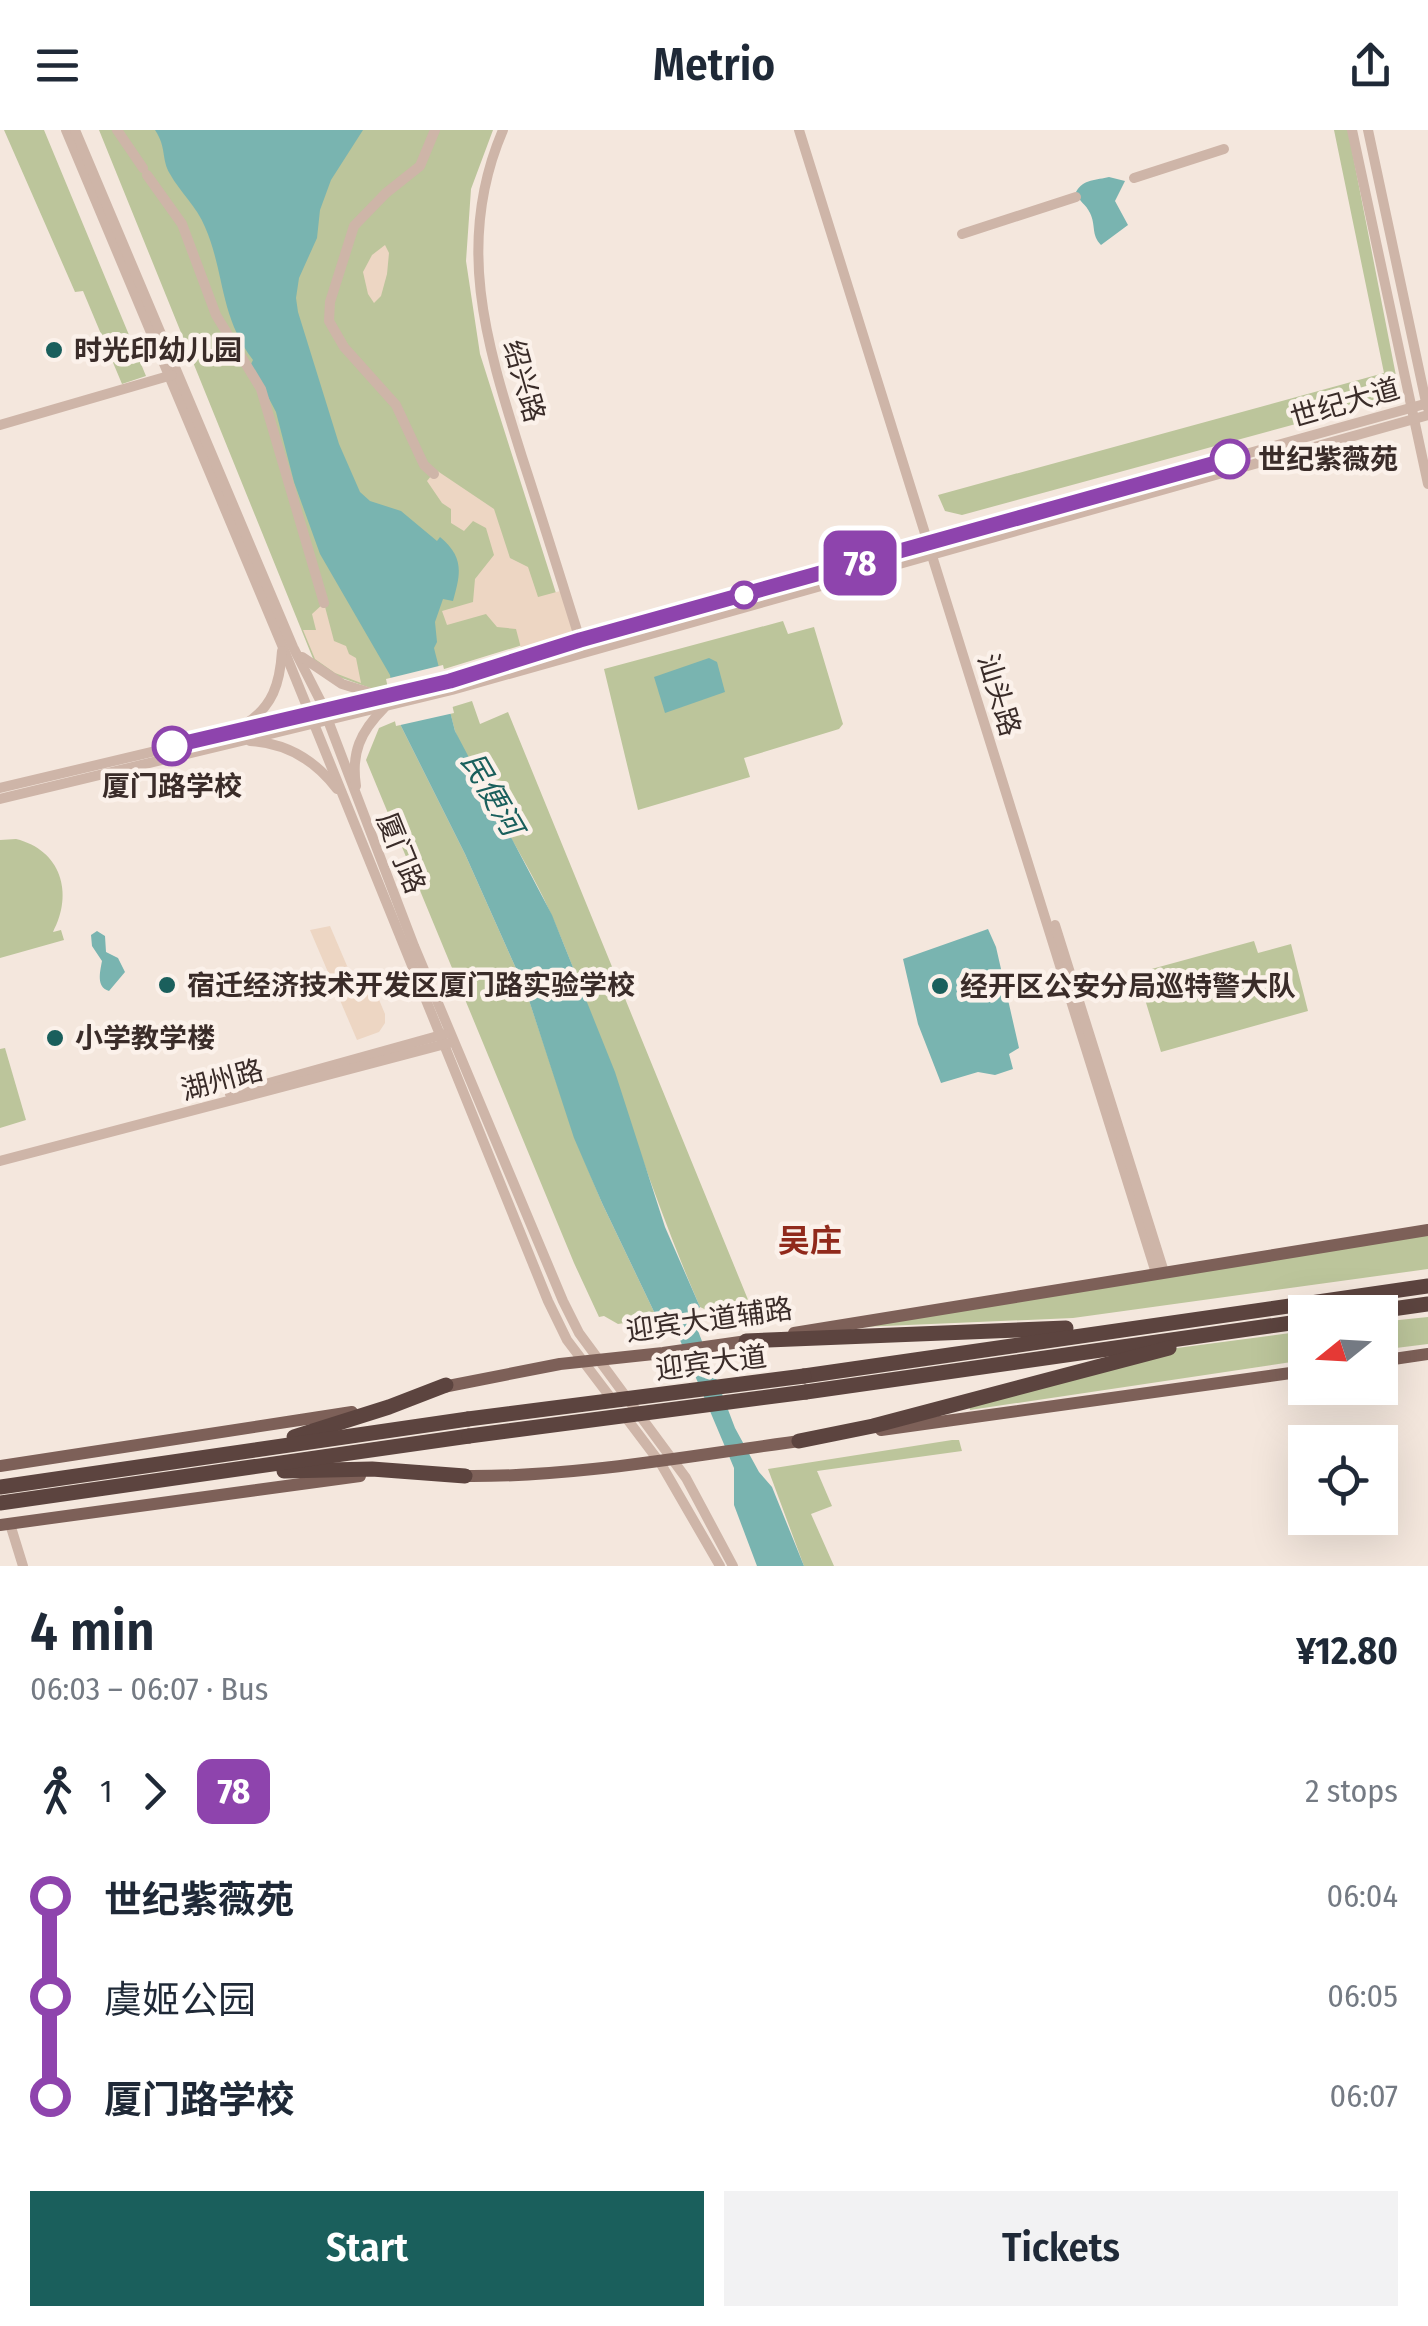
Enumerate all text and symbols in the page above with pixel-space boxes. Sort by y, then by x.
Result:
icon: menu [30,38,85,93]
text: Metrio [653,38,775,92]
icon: share [1343,38,1398,93]
place label: 时光印幼儿园 [74,334,242,367]
street label: 绍兴路 [497,336,551,426]
marker: 时光印幼儿园 [43,339,65,361]
street label: 世纪大道 [1287,372,1403,434]
marker: 世纪紫薇苑 [1211,440,1249,478]
place label: 世纪紫薇苑 [1258,443,1398,476]
line badge: 78 [815,530,905,596]
text: 78 [844,542,876,584]
unlabelled marker [731,582,757,608]
street label: 汕头路 [971,650,1027,740]
marker: 厦门路学校 [153,727,191,765]
water label: 民便河 [454,746,533,846]
place label: 厦门路学校 [102,770,242,803]
street label: 厦门路 [370,808,432,898]
place label: 宿迁经济技术开发区厦门路实验学校 [187,969,635,1002]
place label: 经开区公安分局巡特警大队 [960,970,1296,1003]
marker: 宿迁经济技术开发区厦门路实验学校 [156,974,178,996]
marker: 经开区公安分局巡特警大队 [929,975,951,997]
place label: 小学教学楼 [75,1022,215,1055]
marker: 小学教学楼 [44,1027,66,1049]
street label: 湖州路 [177,1053,267,1107]
district label: 吴庄 [778,1222,842,1260]
street label: 迎宾大道辅路 [624,1292,794,1348]
north arrow [1288,1295,1398,1405]
map controls [1288,1295,1398,1535]
street label: 迎宾大道 [653,1340,769,1386]
button: locate [1288,1425,1398,1535]
text: 4 min [30,1599,155,1665]
text: ¥12.80 [1296,1628,1398,1674]
text: 06:03 – 06:07 · Bus [30,1670,268,1708]
icon: walk [30,1764,85,1819]
icon: forward [127,1764,182,1819]
text: 78 [217,1770,250,1812]
text: 1 [100,1772,112,1810]
text: 2 stops [1305,1772,1398,1810]
text: 世纪紫薇苑 [104,1877,294,1923]
text: 06:04 [1327,1877,1398,1915]
text: 虞姬公园 [104,1977,256,2023]
text: 06:05 [1327,1977,1398,2015]
text: 厦门路学校 [104,2077,294,2123]
text: 06:07 [1330,2077,1398,2115]
button: Start [30,2191,704,2306]
button: Tickets [724,2191,1398,2306]

